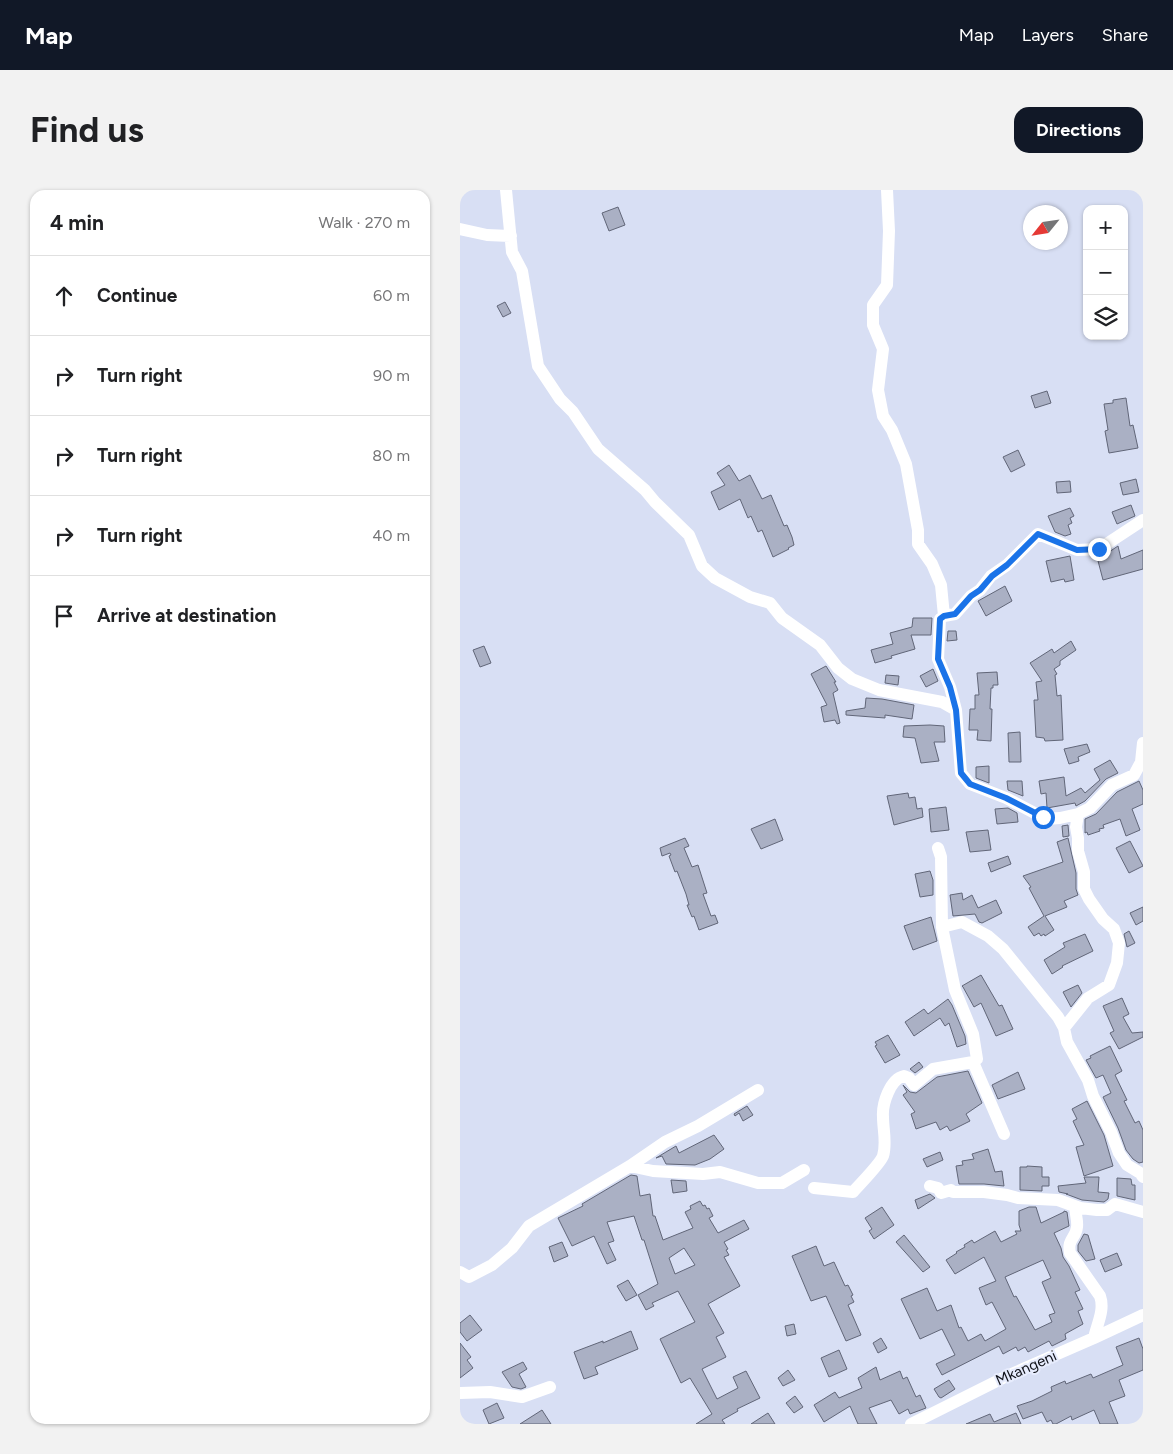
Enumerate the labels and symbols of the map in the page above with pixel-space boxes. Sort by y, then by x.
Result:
north arrow [1023,205,1068,250]
route end [1088,538,1111,561]
route start [1032,806,1055,829]
street label: Mkangeni [993,1347,1059,1389]

